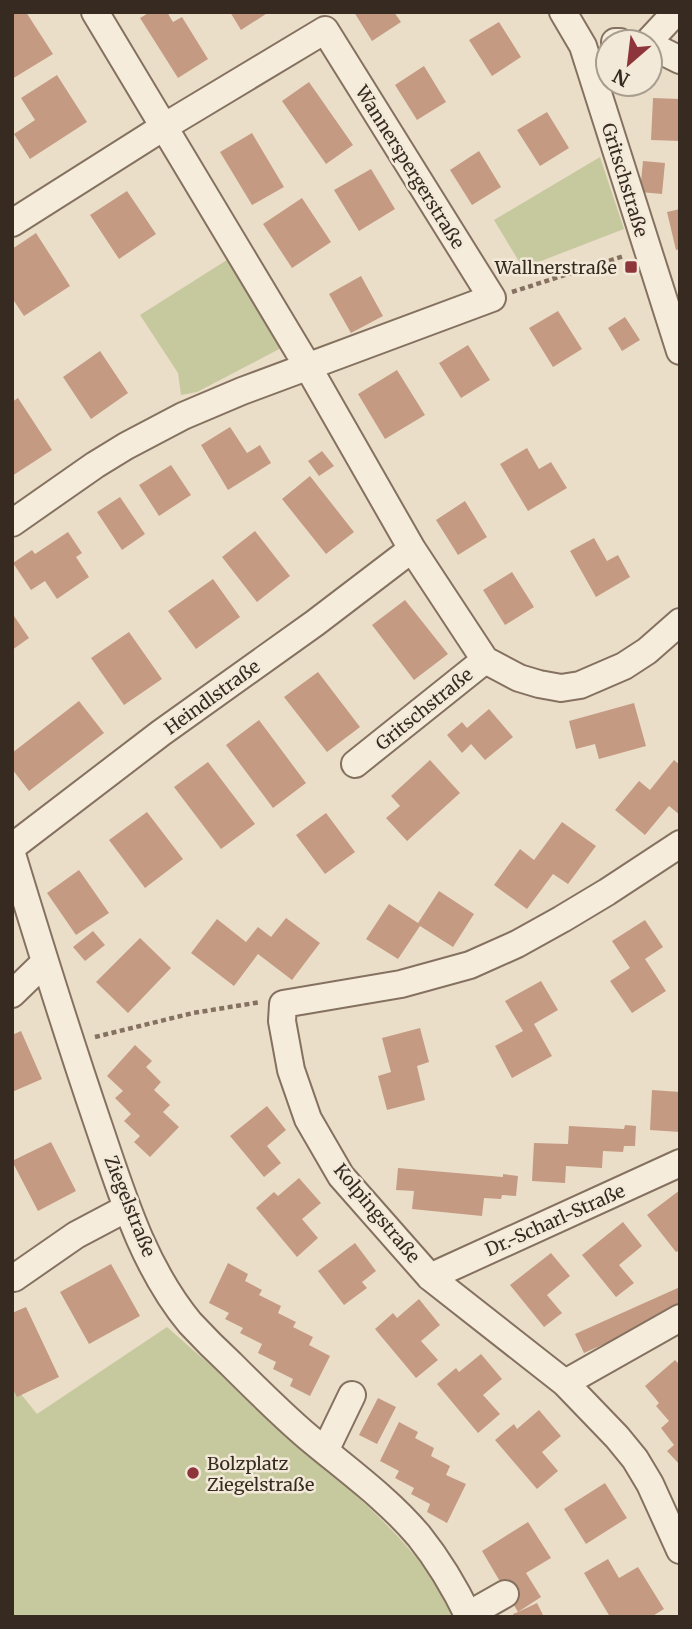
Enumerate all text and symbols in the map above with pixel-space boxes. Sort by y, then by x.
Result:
north arrow [594,28,664,98]
text: N [609,64,633,92]
street label: Wannerspergerstraße [350,80,470,253]
street label: Gritschstraße [597,120,653,240]
place label: Wallnerstraße [494,256,617,279]
marker: Wallnerstraße [623,259,639,275]
street label: Heindlstraße [160,655,264,739]
street label: Gritschstraße [371,663,477,755]
street label: Ziegelstraße [99,1152,161,1260]
street label: Kolpingstraße [329,1159,425,1267]
street label: Dr.-Scharl-Straße [482,1179,628,1261]
place label: Bolzplatz Ziegelstraße [207,1452,314,1496]
marker: Bolzplatz Ziegelstraße [185,1465,201,1481]

